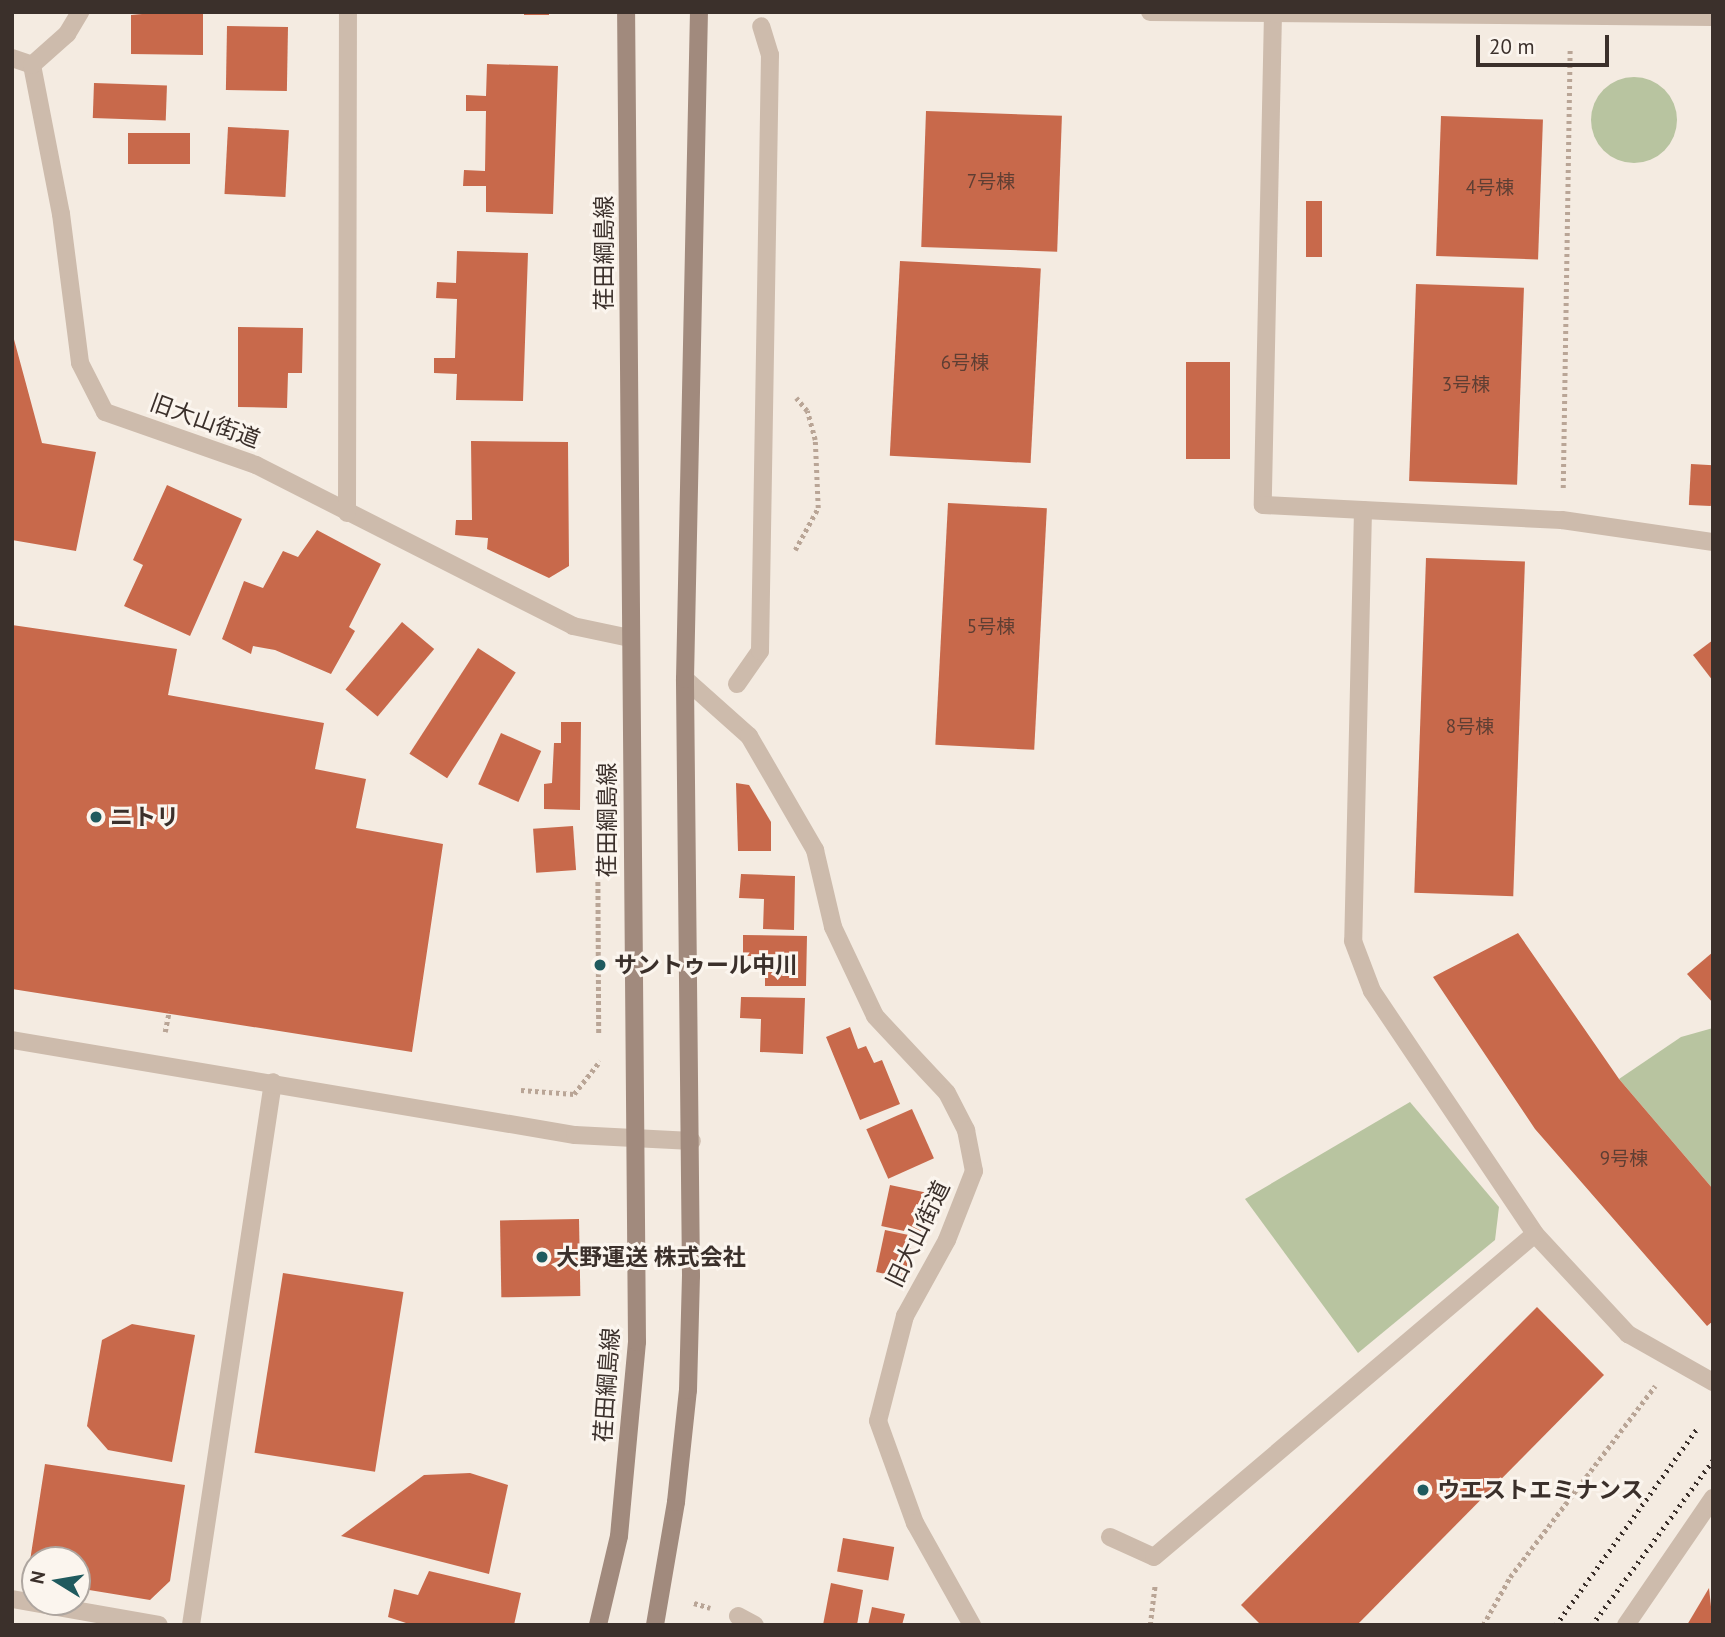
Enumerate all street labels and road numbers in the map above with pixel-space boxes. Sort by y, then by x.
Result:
street label: 荏田綱島線 [590,196,618,310]
street label: 旧大山街道 [146,388,264,454]
street label: 荏田綱島線 [593,763,621,877]
street label: 旧大山街道 [880,1176,956,1292]
street label: 荏田綱島線 [589,1327,625,1443]

